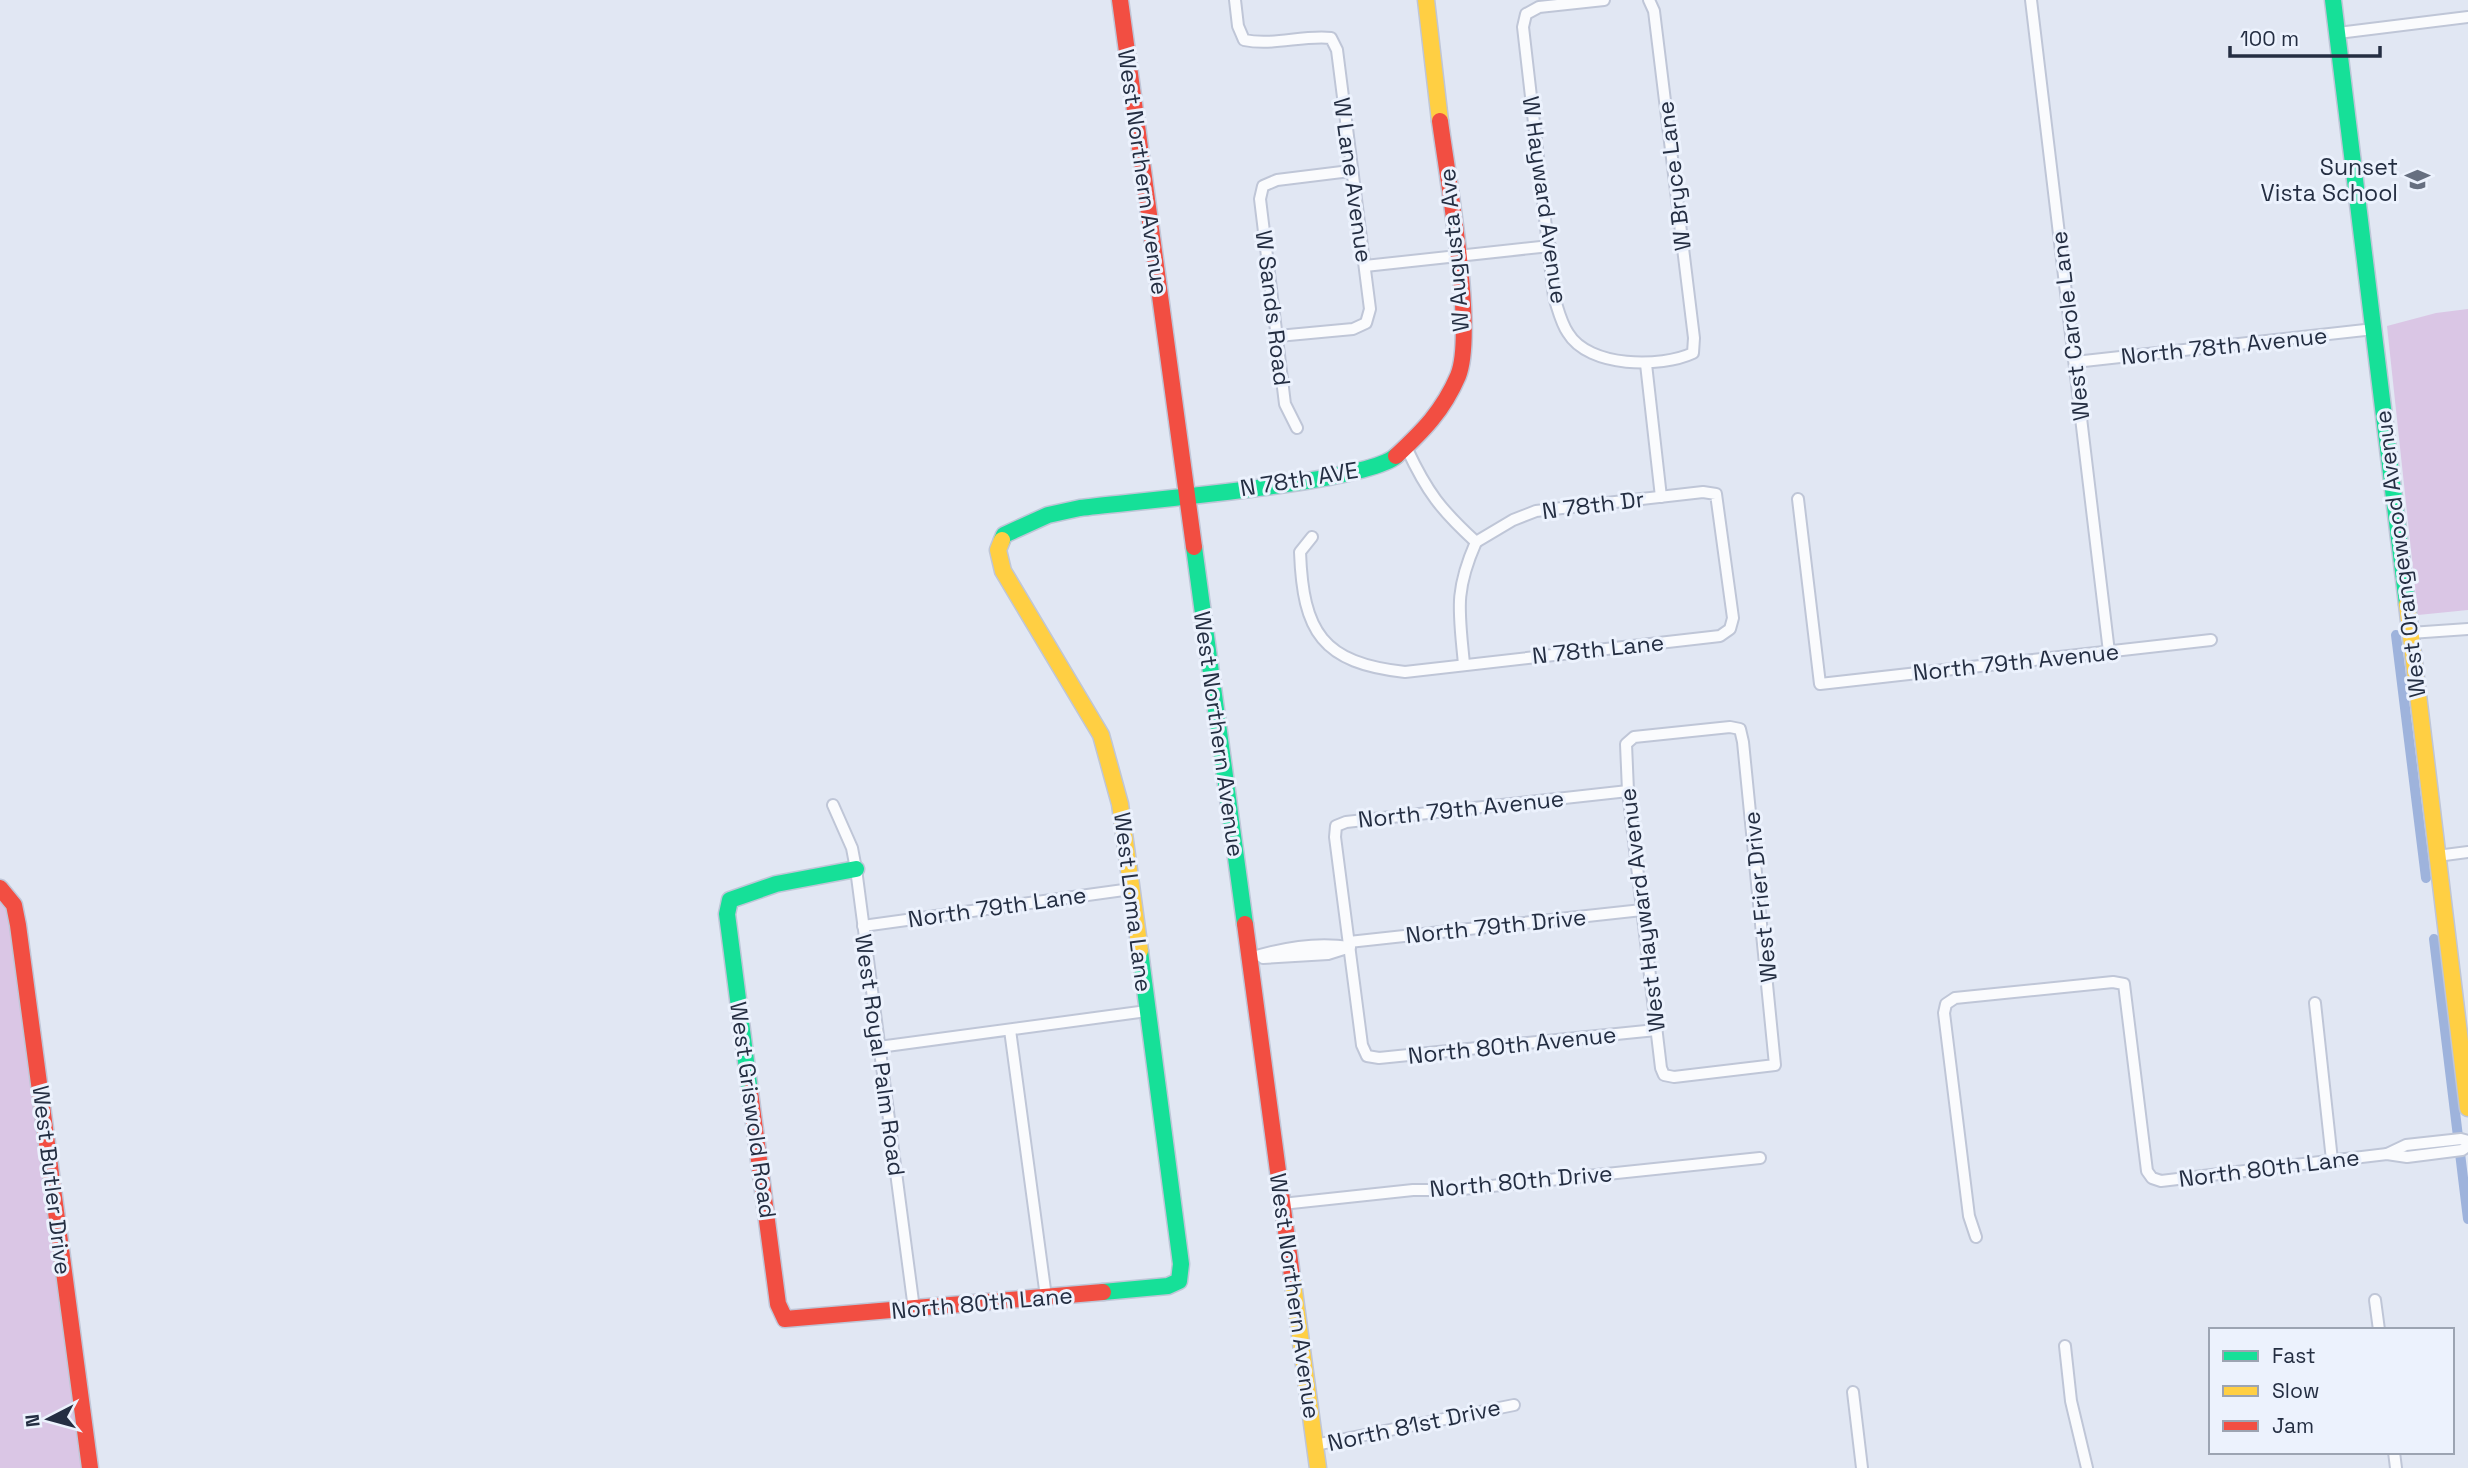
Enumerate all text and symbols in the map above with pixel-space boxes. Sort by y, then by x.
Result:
scale bar [2230,14,2380,58]
text: 100 m [2240,25,2299,52]
street label: West Northern Avenue [1111,47,1175,297]
street label: W Hayward Avenue [1516,94,1574,306]
street label: W Lane Avenue [1327,96,1379,264]
street label: W Bryce Lane [1650,99,1698,253]
place label: Sunset Vista School [2261,152,2398,208]
school or university icon: Sunset Vista School [2404,166,2432,194]
street label: W Augusta Ave [1432,167,1476,333]
street label: W Sands Road [1249,228,1297,388]
street label: West Carole Lane [2043,229,2097,423]
street label: North 78th Avenue [2119,320,2329,372]
street label: West Orangewood Avenue [2367,409,2433,699]
street label: N 78th AVE [1238,455,1360,503]
street label: N 78th Dr [1540,484,1646,526]
street label: West Northern Avenue [1187,609,1251,859]
street label: N 78th Lane [1531,627,1665,671]
street label: North 79th Avenue [1911,636,2121,688]
street label: North 79th Avenue [1356,783,1566,835]
street label: West Hayward Avenue [1612,786,1672,1034]
street label: West Loma Lane [1107,810,1159,994]
street label: West Frier Drive [1736,810,1784,984]
street label: North 79th Lane [906,880,1088,934]
street label: North 79th Drive [1404,902,1588,950]
street label: West Royal Palm Road [848,932,912,1178]
street label: West Griswold Road [723,1000,783,1220]
street label: North 80th Avenue [1406,1019,1618,1071]
street label: West Butler Drive [25,1084,79,1276]
street label: North 80th Lane [2177,1142,2361,1194]
street label: North 80th Drive [1428,1158,1614,1204]
street label: West Northern Avenue [1263,1171,1327,1421]
street label: North 80th Lane [890,1280,1074,1326]
legend [2209,1328,2454,1454]
text: Fast [2272,1342,2316,1369]
text: Slow [2272,1377,2320,1404]
north arrow [14,1384,84,1454]
street label: North 81st Drive [1325,1392,1503,1458]
text: Jam [2272,1412,2314,1439]
text: N [19,1413,46,1428]

